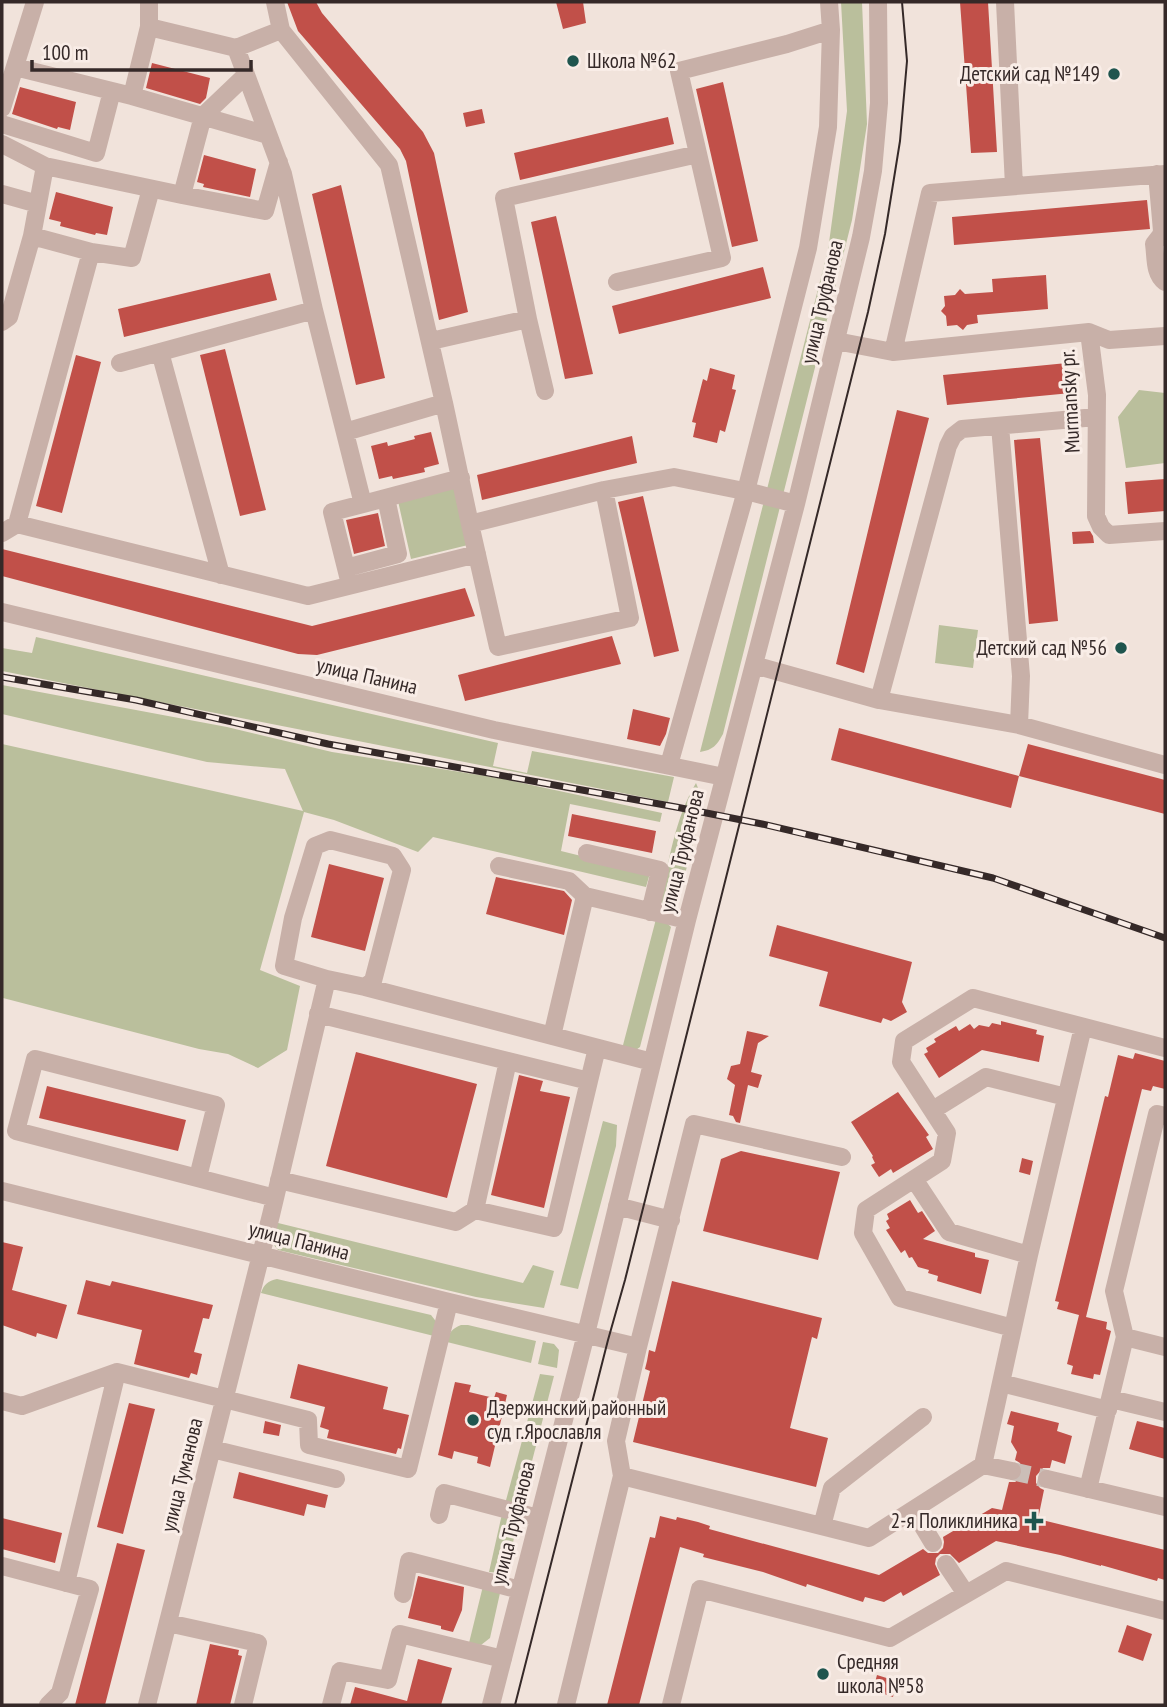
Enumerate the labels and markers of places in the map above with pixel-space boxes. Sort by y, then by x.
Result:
place label: Школа №62 [587,47,676,74]
marker: Школа №62 [565,53,581,69]
place label: Детский сад №149 [960,60,1100,87]
marker: Детский сад №149 [1106,66,1122,82]
place label: Детский сад №56 [977,634,1107,661]
marker: Детский сад №56 [1113,640,1129,656]
place label: Дзержинский районный суд г.Ярославля [487,1394,666,1445]
marker: Дзержинский районный суд г.Ярославля [465,1412,481,1428]
place label: 2-я Поликлиника [891,1507,1018,1534]
marker: 2-я Поликлиника [1024,1511,1044,1531]
place label: Средняя школа №58 [837,1648,924,1699]
marker: Средняя школа №58 [815,1666,831,1682]

